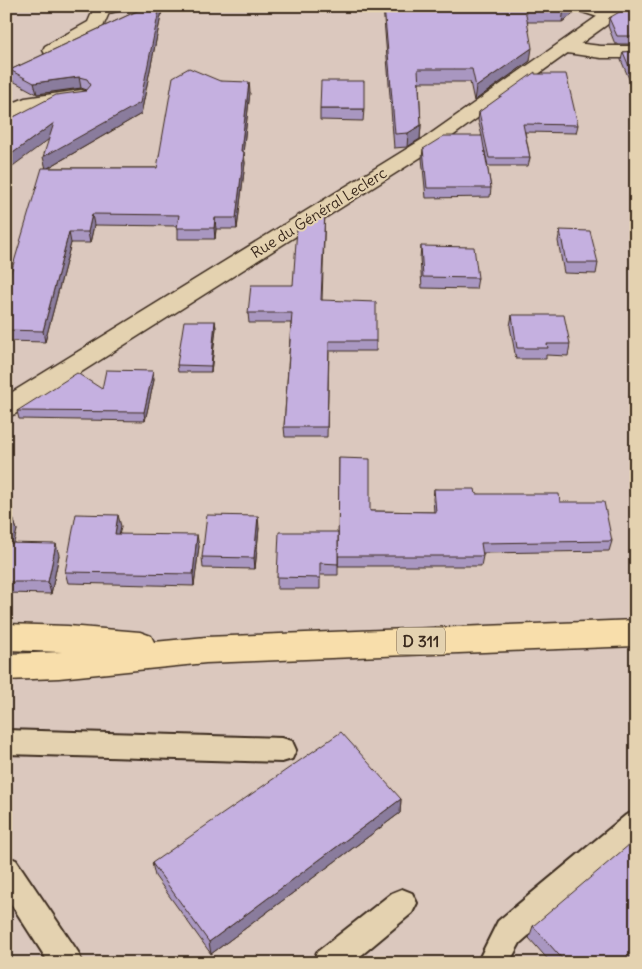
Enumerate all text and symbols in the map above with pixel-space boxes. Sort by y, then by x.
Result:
street label: Rue du Général Leclerc [247,163,390,262]
road number: D 311 [397,627,445,654]

